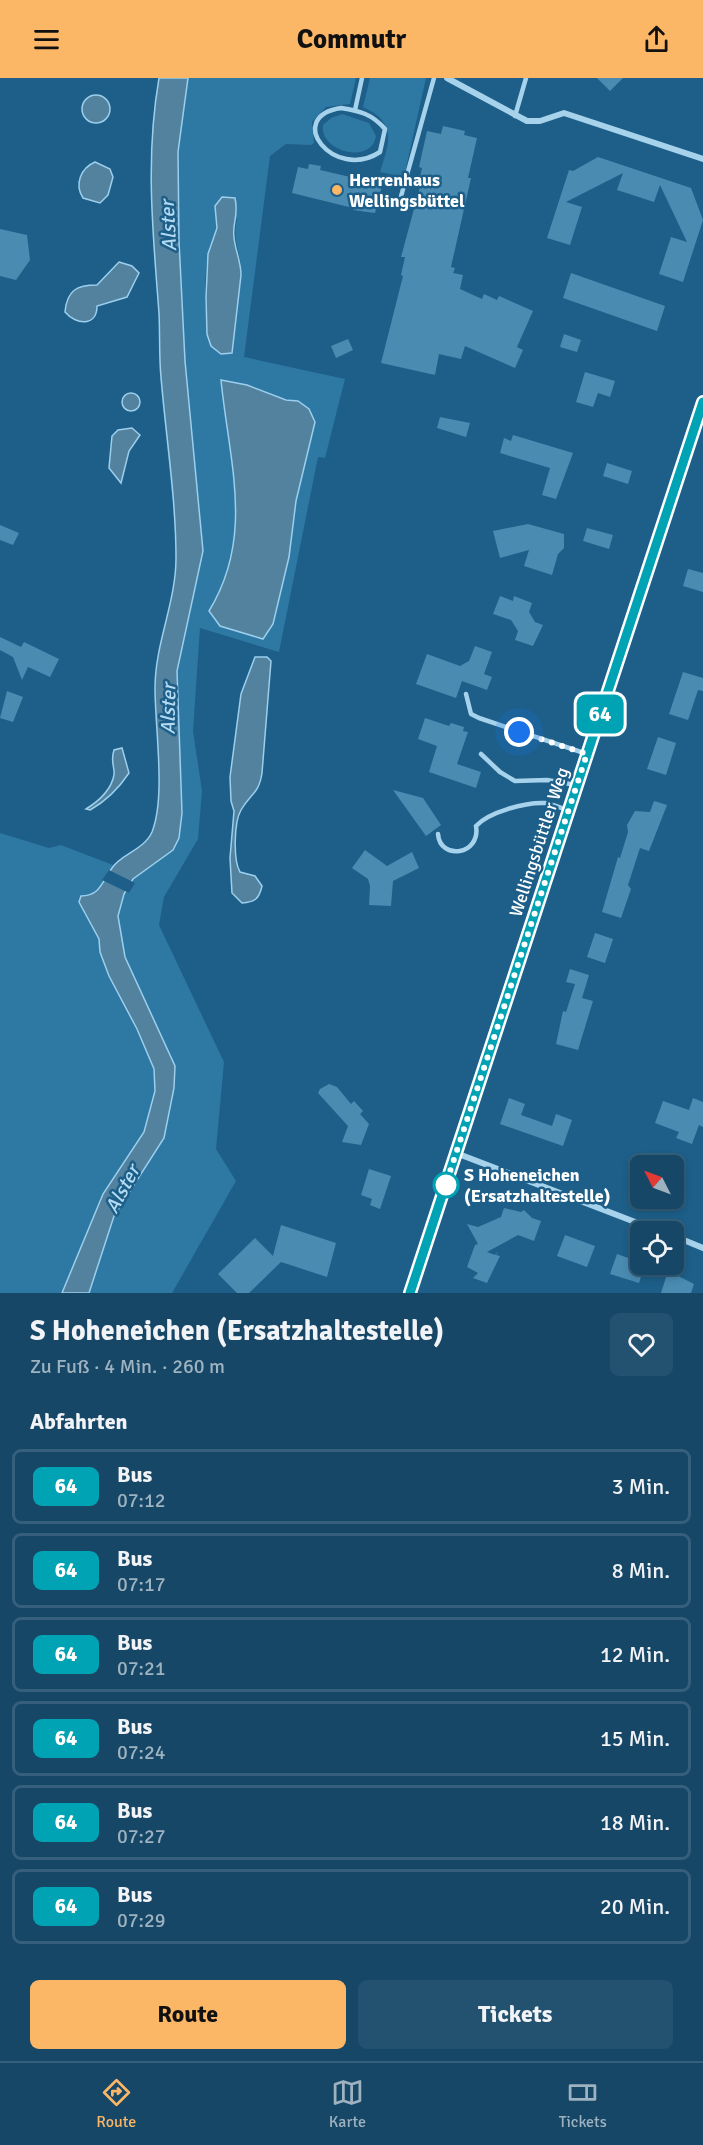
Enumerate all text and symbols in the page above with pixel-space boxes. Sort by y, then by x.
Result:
icon: menu [30,23,63,56]
text: Commutr [297,23,406,56]
icon: share [640,23,673,56]
place label: Herrenhaus Wellingsbüttel [349,169,465,212]
marker: Herrenhaus Wellingsbüttel [330,183,344,197]
water label: Alster [155,197,182,252]
water label: Alster [156,681,181,735]
line badge: 64 [573,694,627,734]
text: 64 [589,701,611,727]
your location [504,717,534,747]
street label: Wellingsbüttler Weg [504,765,574,919]
north arrow [630,1155,684,1209]
map controls [630,1155,684,1275]
water label: Alster [99,1159,147,1218]
place label: S Hoheneichen (Ersatzhaltestelle) [464,1164,610,1207]
marker: S Hoheneichen (Ersatzhaltestelle) [433,1172,459,1198]
button: locate [630,1221,684,1275]
button: heart [610,1313,673,1376]
text: S Hoheneichen (Ersatzhaltestelle) [30,1314,444,1348]
text: Zu Fuß · 4 Min. · 260 m [30,1354,225,1379]
text: Abfahrten [30,1408,128,1435]
text: Bus [117,1461,152,1488]
text: 64 [55,1473,77,1499]
text: 3 Min. [612,1473,670,1500]
text: 07:12 [117,1488,166,1513]
text: Bus [117,1545,152,1572]
text: 64 [55,1557,77,1583]
text: 8 Min. [612,1557,670,1584]
text: 07:17 [117,1572,166,1597]
text: Bus [117,1629,152,1656]
text: 64 [55,1641,77,1667]
text: 12 Min. [600,1641,670,1668]
text: 07:21 [117,1656,166,1681]
text: Bus [117,1713,152,1740]
text: 64 [55,1725,77,1751]
text: 15 Min. [600,1725,670,1752]
text: 07:24 [117,1740,166,1765]
text: Bus [117,1797,152,1824]
text: 64 [55,1809,77,1835]
text: 18 Min. [600,1809,670,1836]
text: 07:27 [117,1824,166,1849]
text: Bus [117,1881,152,1908]
text: 64 [55,1893,77,1919]
text: 20 Min. [600,1893,670,1920]
text: 07:29 [117,1908,166,1933]
button: Route [30,1980,346,2049]
button: Tickets [358,1980,673,2049]
tab: Route [96,2076,136,2132]
tab: Karte [329,2076,366,2132]
tab: Tickets [559,2076,607,2132]

